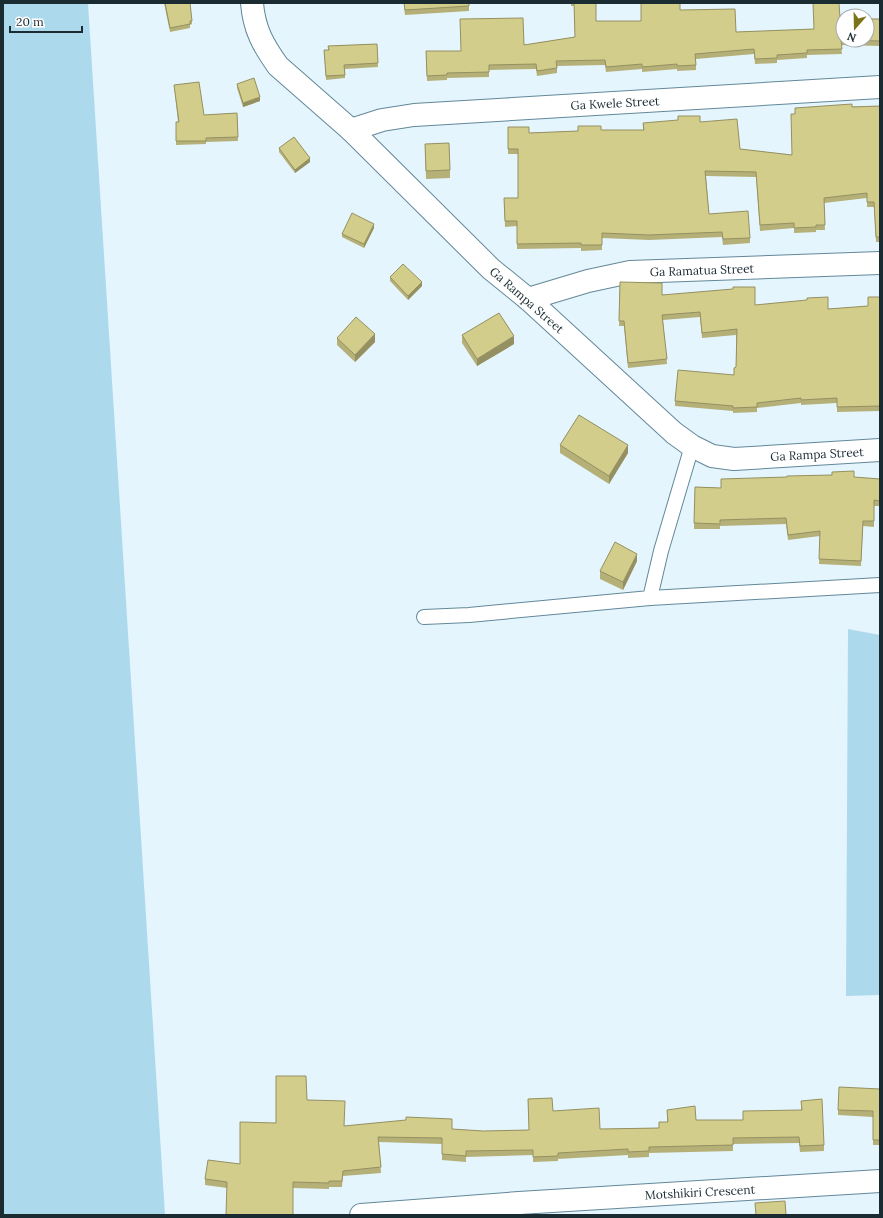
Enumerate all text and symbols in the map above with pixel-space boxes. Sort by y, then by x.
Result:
scale bar [10,8,82,34]
north arrow [835,8,875,48]
text: 20 m [16,14,44,29]
text: N [845,29,858,45]
street label: Ga Kwele Street [570,93,660,113]
street label: Ga Ramatua Street [650,261,755,279]
street label: Ga Rampa Street [487,264,567,337]
street label: Ga Rampa Street [770,444,864,464]
street label: Motshikiri Crescent [644,1182,756,1202]

